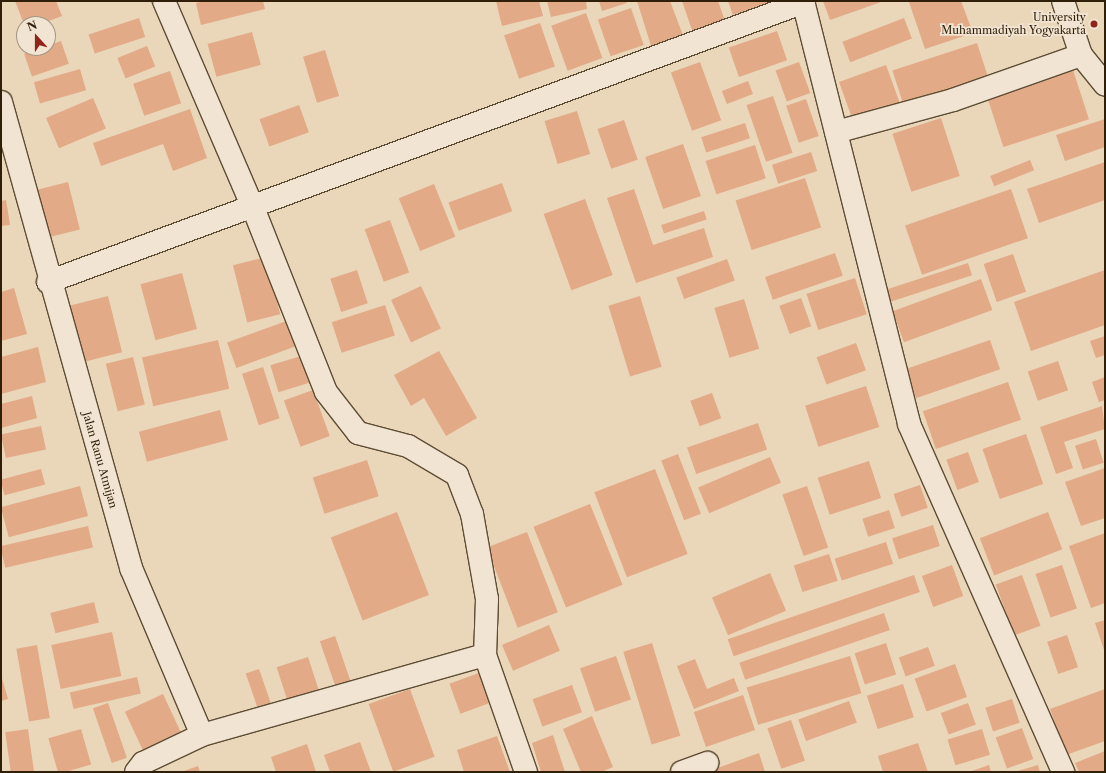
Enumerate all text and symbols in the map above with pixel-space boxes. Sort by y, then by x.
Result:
place label: University Muhammadiyah Yogyakarta [941,11,1086,37]
north arrow [16,16,56,56]
text: N [25,17,39,34]
marker: University Muhammadiyah Yogyakarta [1089,19,1099,29]
street label: Jalan Ranu Atmijan [80,410,120,510]

